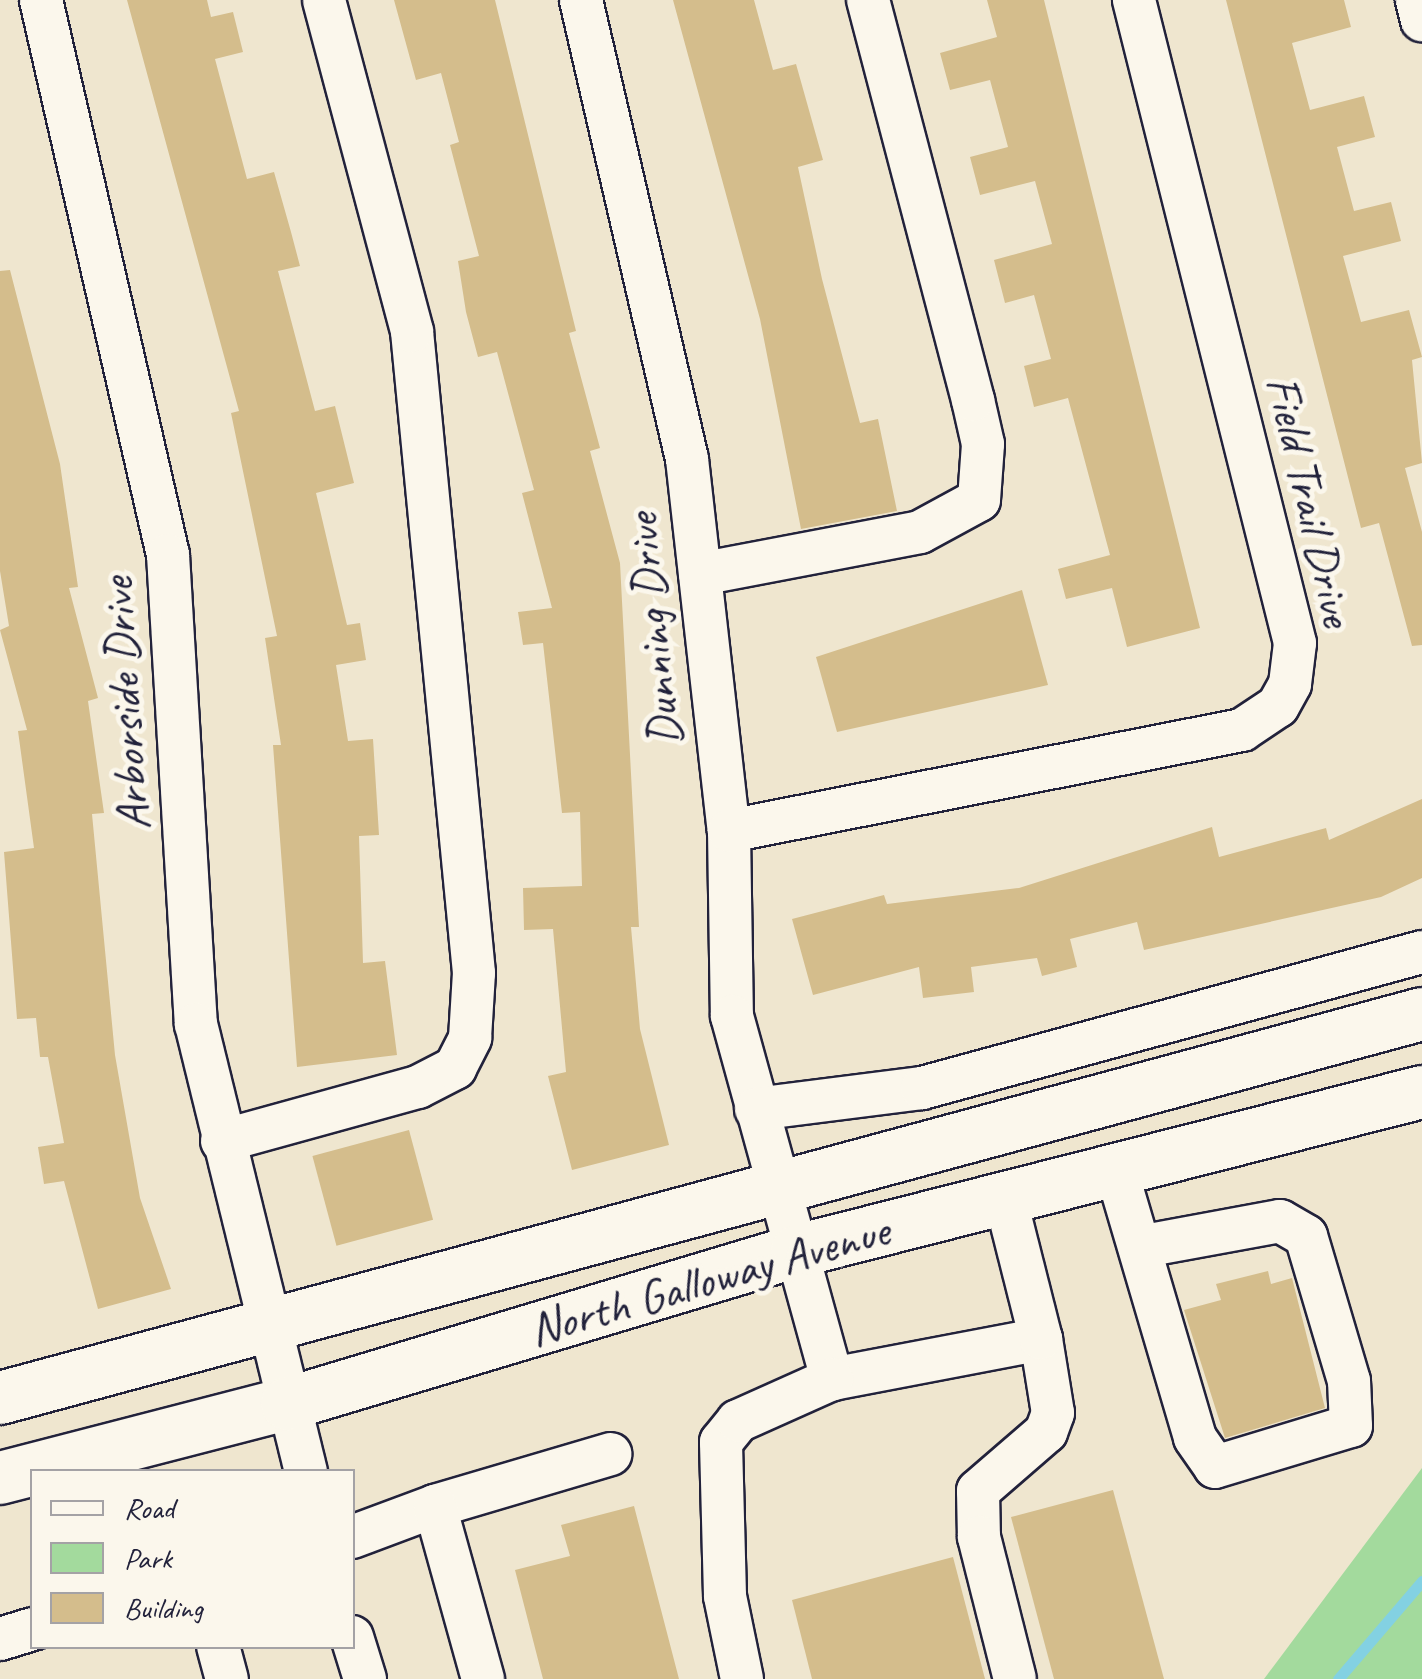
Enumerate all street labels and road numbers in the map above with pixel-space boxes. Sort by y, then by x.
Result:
street label: Field Trail Drive [1253,370,1367,632]
street label: Dunning Drive [612,511,694,749]
street label: Arborside Drive [87,575,163,833]
street label: North Galloway Avenue [522,1201,896,1359]

